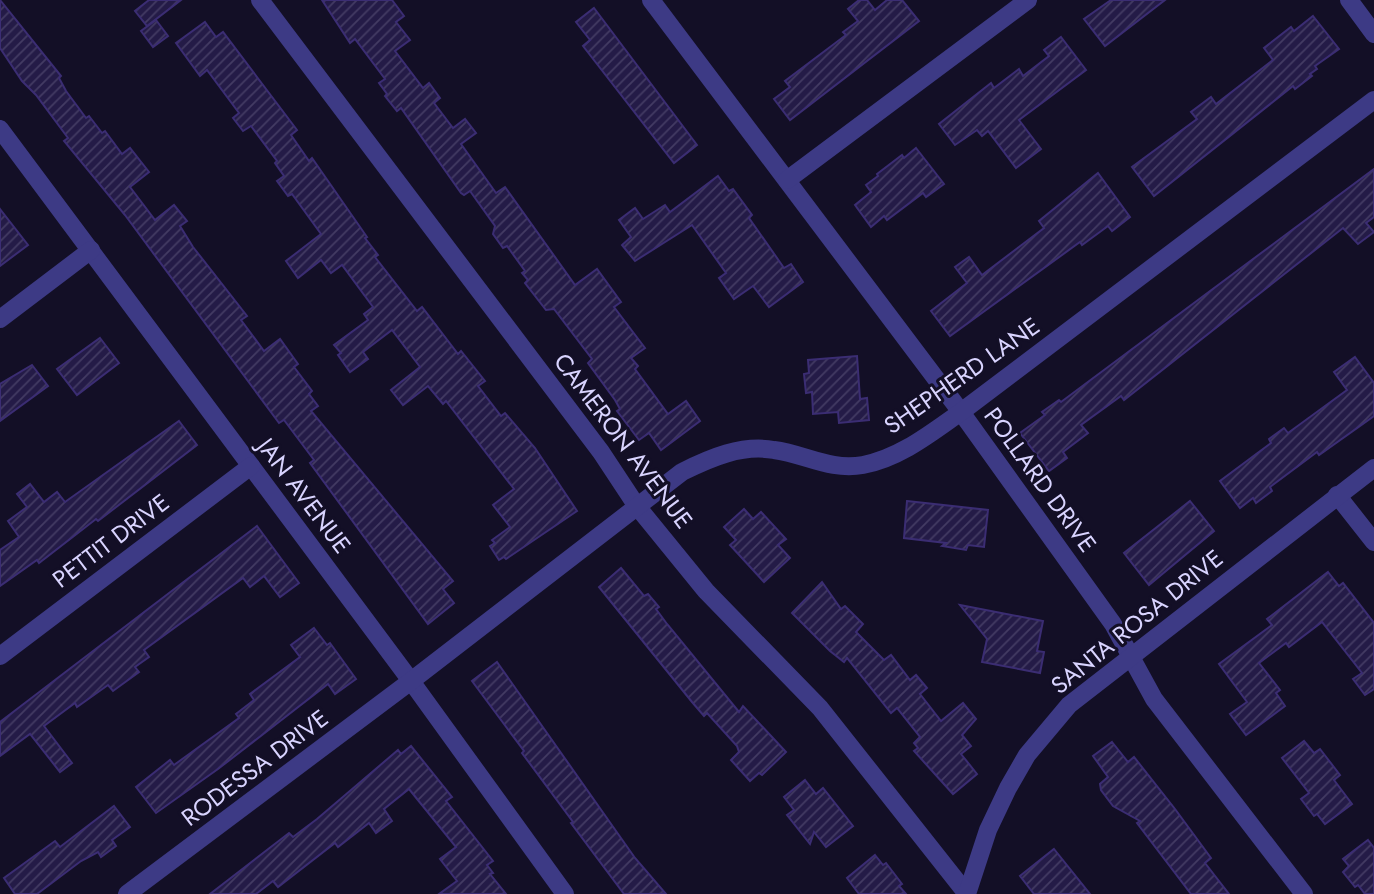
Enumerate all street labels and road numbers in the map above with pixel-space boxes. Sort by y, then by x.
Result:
street label: SHEPHERD LANE [877,309,1047,442]
street label: CAMERON AVENUE [546,345,701,536]
street label: POLLARD DRIVE [976,400,1105,560]
street label: JAN AVENUE [247,428,360,561]
street label: PETTIT DRIVE [45,485,176,596]
street label: SANTA ROSA DRIVE [1043,541,1230,702]
street label: RODESSA DRIVE [174,701,335,835]

